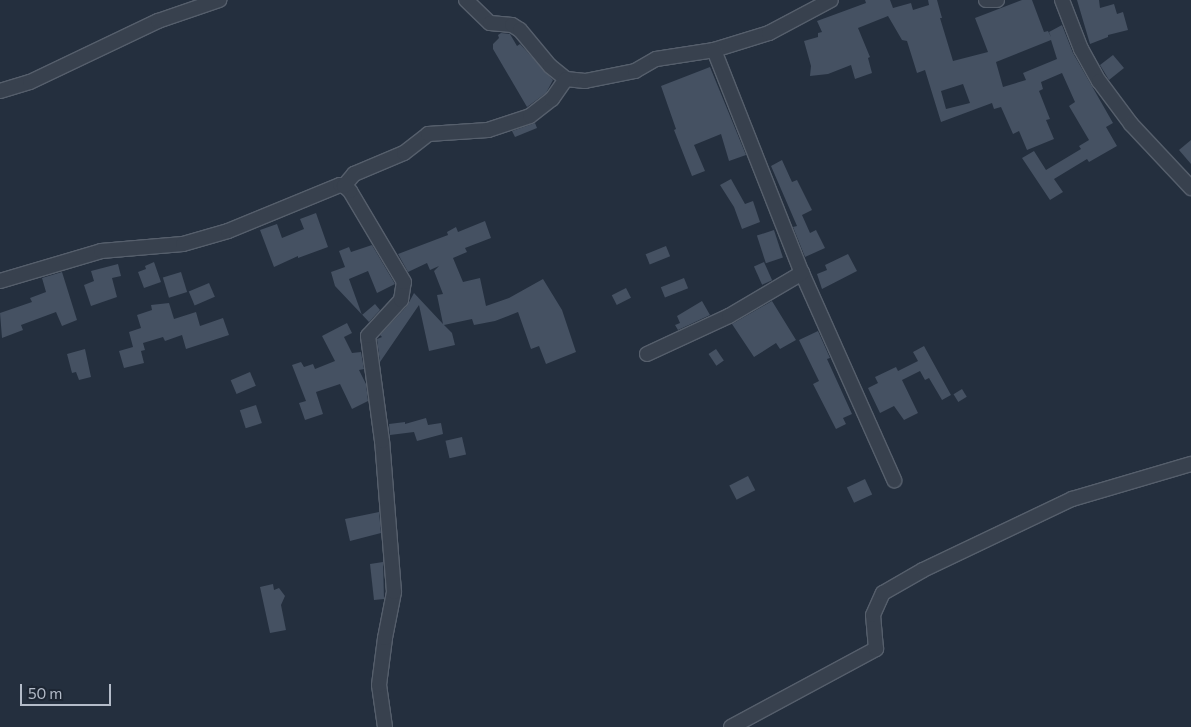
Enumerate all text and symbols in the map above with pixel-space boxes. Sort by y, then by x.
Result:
scale bar [22,674,114,706]
text: 50 m [28,684,62,702]

